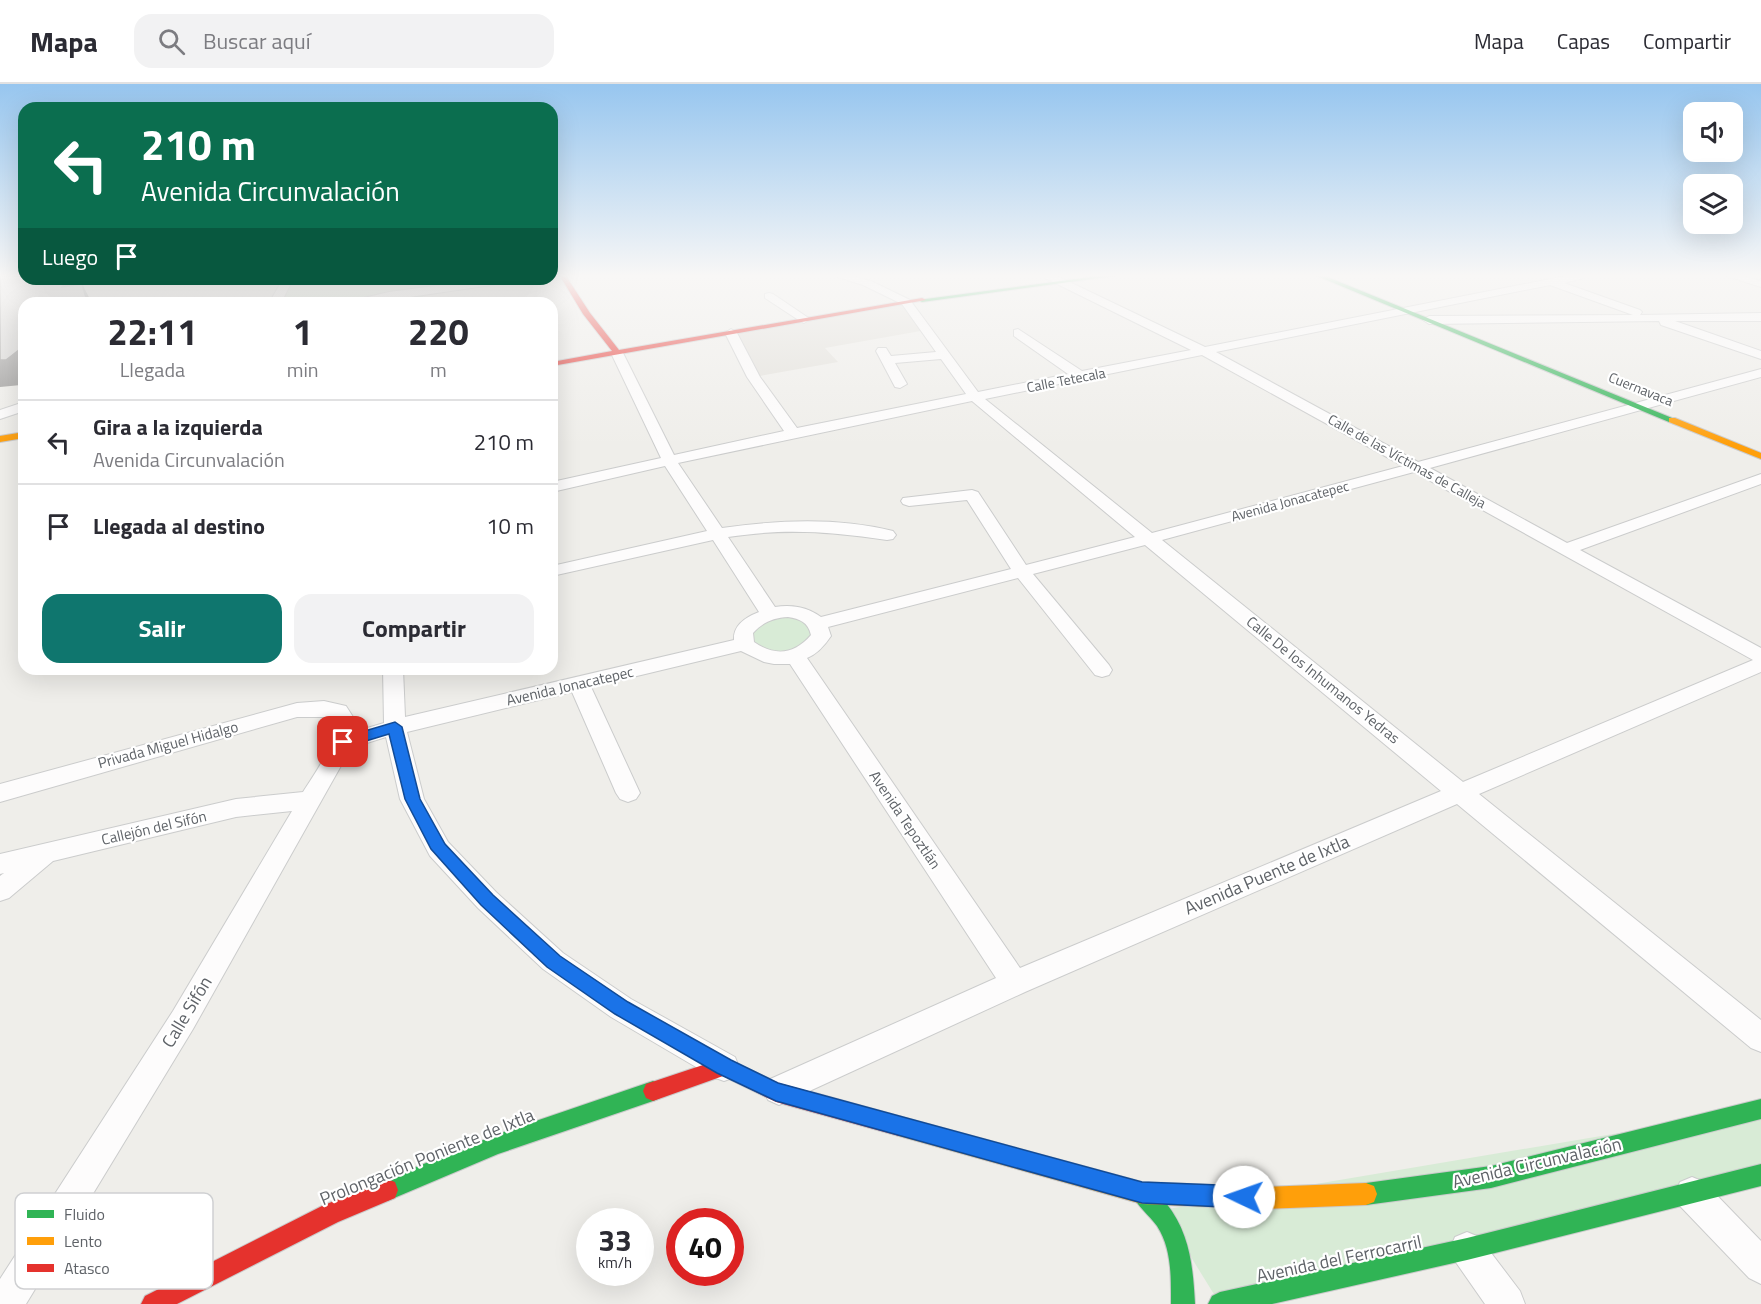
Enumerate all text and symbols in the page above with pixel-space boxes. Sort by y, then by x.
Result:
search box [134,14,554,68]
text: Mapa [30,20,98,63]
text: Buscar aquí [203,24,311,58]
icon: search [155,25,188,58]
text: Mapa [1474,25,1524,57]
text: Capas [1557,25,1610,57]
text: Compartir [1643,25,1731,57]
map controls [1683,102,1743,234]
button: sound [1683,102,1743,162]
text: 210 m [141,112,256,176]
icon: left [42,126,120,204]
text: Avenida Circunvalación [141,170,400,211]
button: layers [1683,174,1743,234]
text: Luego [42,240,98,274]
icon: arrive [110,240,143,273]
text: 22:11 [107,304,197,359]
text: 1 [293,304,313,359]
text: 220 [408,304,469,359]
text: Llegada [120,354,185,385]
text: min [287,354,319,385]
text: m [430,354,447,385]
street label: Calle Tetecala [1025,362,1107,397]
street label: Cuernavaca [1606,366,1677,411]
street label: Calle de las Víctimas de Calleja [1324,408,1490,513]
text: Gira a la izquierda [93,410,263,444]
text: 210 m [474,425,534,459]
icon: left [42,426,75,459]
text: Avenida Circunvalación [93,444,285,475]
street label: Avenida Jonacatepec [1229,475,1351,526]
text: Llegada al destino [93,509,265,543]
text: 10 m [486,509,534,543]
icon: arrive [42,510,75,543]
button: Salir [42,594,282,663]
button: Compartir [294,594,534,663]
street label: Calle De los Inhumanos Yedras [1241,610,1405,749]
street label: Avenida Jonacatepec [504,660,636,711]
street label: Privada Miguel Hidalgo [95,715,241,774]
pin [317,716,368,767]
icon: arrive [326,725,359,758]
street label: Avenida Tepoztlán [864,766,947,874]
street label: Callejón del Sifón [99,804,209,851]
street label: Avenida Puente de Ixtla [1180,828,1354,922]
street label: Calle Sifón [155,971,218,1052]
street label: Prolongación Poniente de Ixtla [316,1101,538,1212]
street label: Avenida Circunvalación [1450,1130,1624,1195]
position arrow [1212,1165,1276,1229]
legend [15,1193,213,1289]
text: Fluido [64,1202,105,1226]
speed limit sign: 40 [666,1208,744,1286]
text: 33 [598,1217,632,1263]
street label: Avenida del Ferrocarril [1254,1228,1424,1289]
text: Lento [64,1229,102,1253]
text: km/h [598,1251,632,1274]
text: Atasco [64,1256,110,1280]

